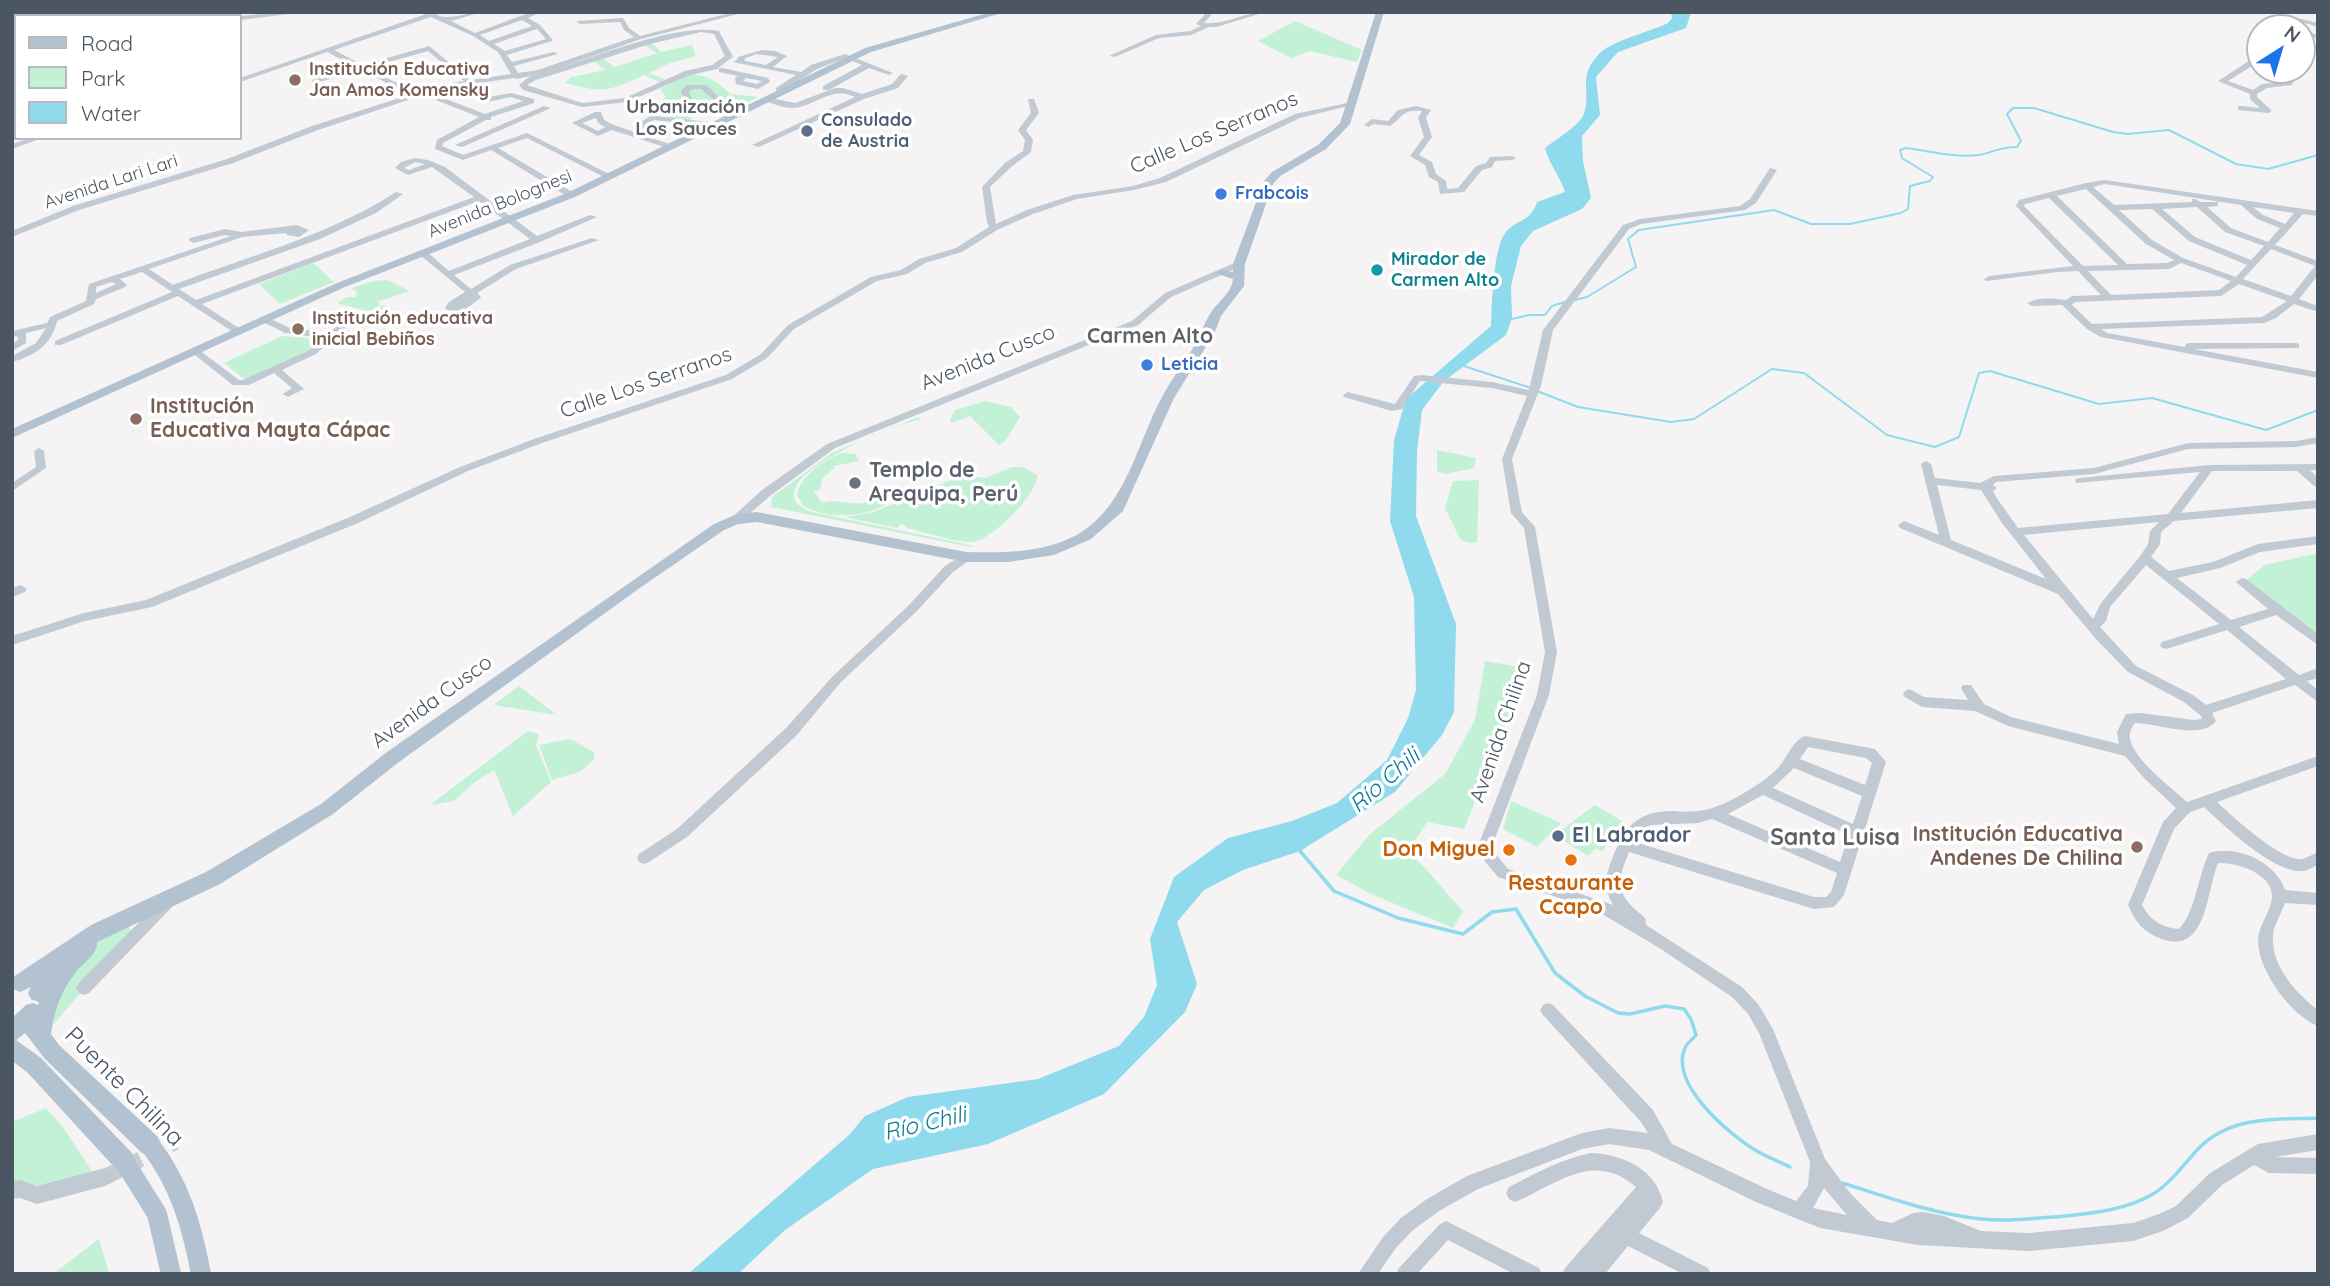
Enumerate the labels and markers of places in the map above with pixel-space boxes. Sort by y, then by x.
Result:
place label: Institución Educativa Jan Amos Komensky [309,59,490,102]
marker: Institución Educativa Jan Amos Komensky [287,72,303,88]
place label: Consulado de Austria [821,110,912,152]
marker: Consulado de Austria [799,123,815,139]
place label: Frabcois [1235,183,1309,205]
marker: Frabcois [1213,186,1229,202]
place label: Mirador de Carmen Alto [1391,249,1499,292]
marker: Mirador de Carmen Alto [1369,262,1385,278]
place label: Institución educativa inicial Bebiños [312,308,493,350]
marker: Institución educativa inicial Bebiños [290,321,306,337]
place label: Leticia [1161,354,1218,376]
marker: Leticia [1139,357,1155,373]
place label: Institución Educativa Mayta Cápac [150,394,390,444]
marker: Institución Educativa Mayta Cápac [128,411,144,427]
place label: Templo de Arequipa, Perú [869,458,1018,508]
marker: Templo de Arequipa, Perú [847,475,863,491]
place label: Institución Educativa Andenes De Chilina [1912,822,2123,872]
place label: El Labrador [1572,823,1691,849]
marker: El Labrador [1550,828,1566,844]
place label: Don Miguel [1383,837,1495,863]
marker: Institución Educativa Andenes De Chilina [2129,839,2145,855]
marker: Don Miguel [1501,842,1517,858]
marker: Restaurante Ccapo [1563,852,1579,868]
place label: Restaurante Ccapo [1508,871,1634,921]

